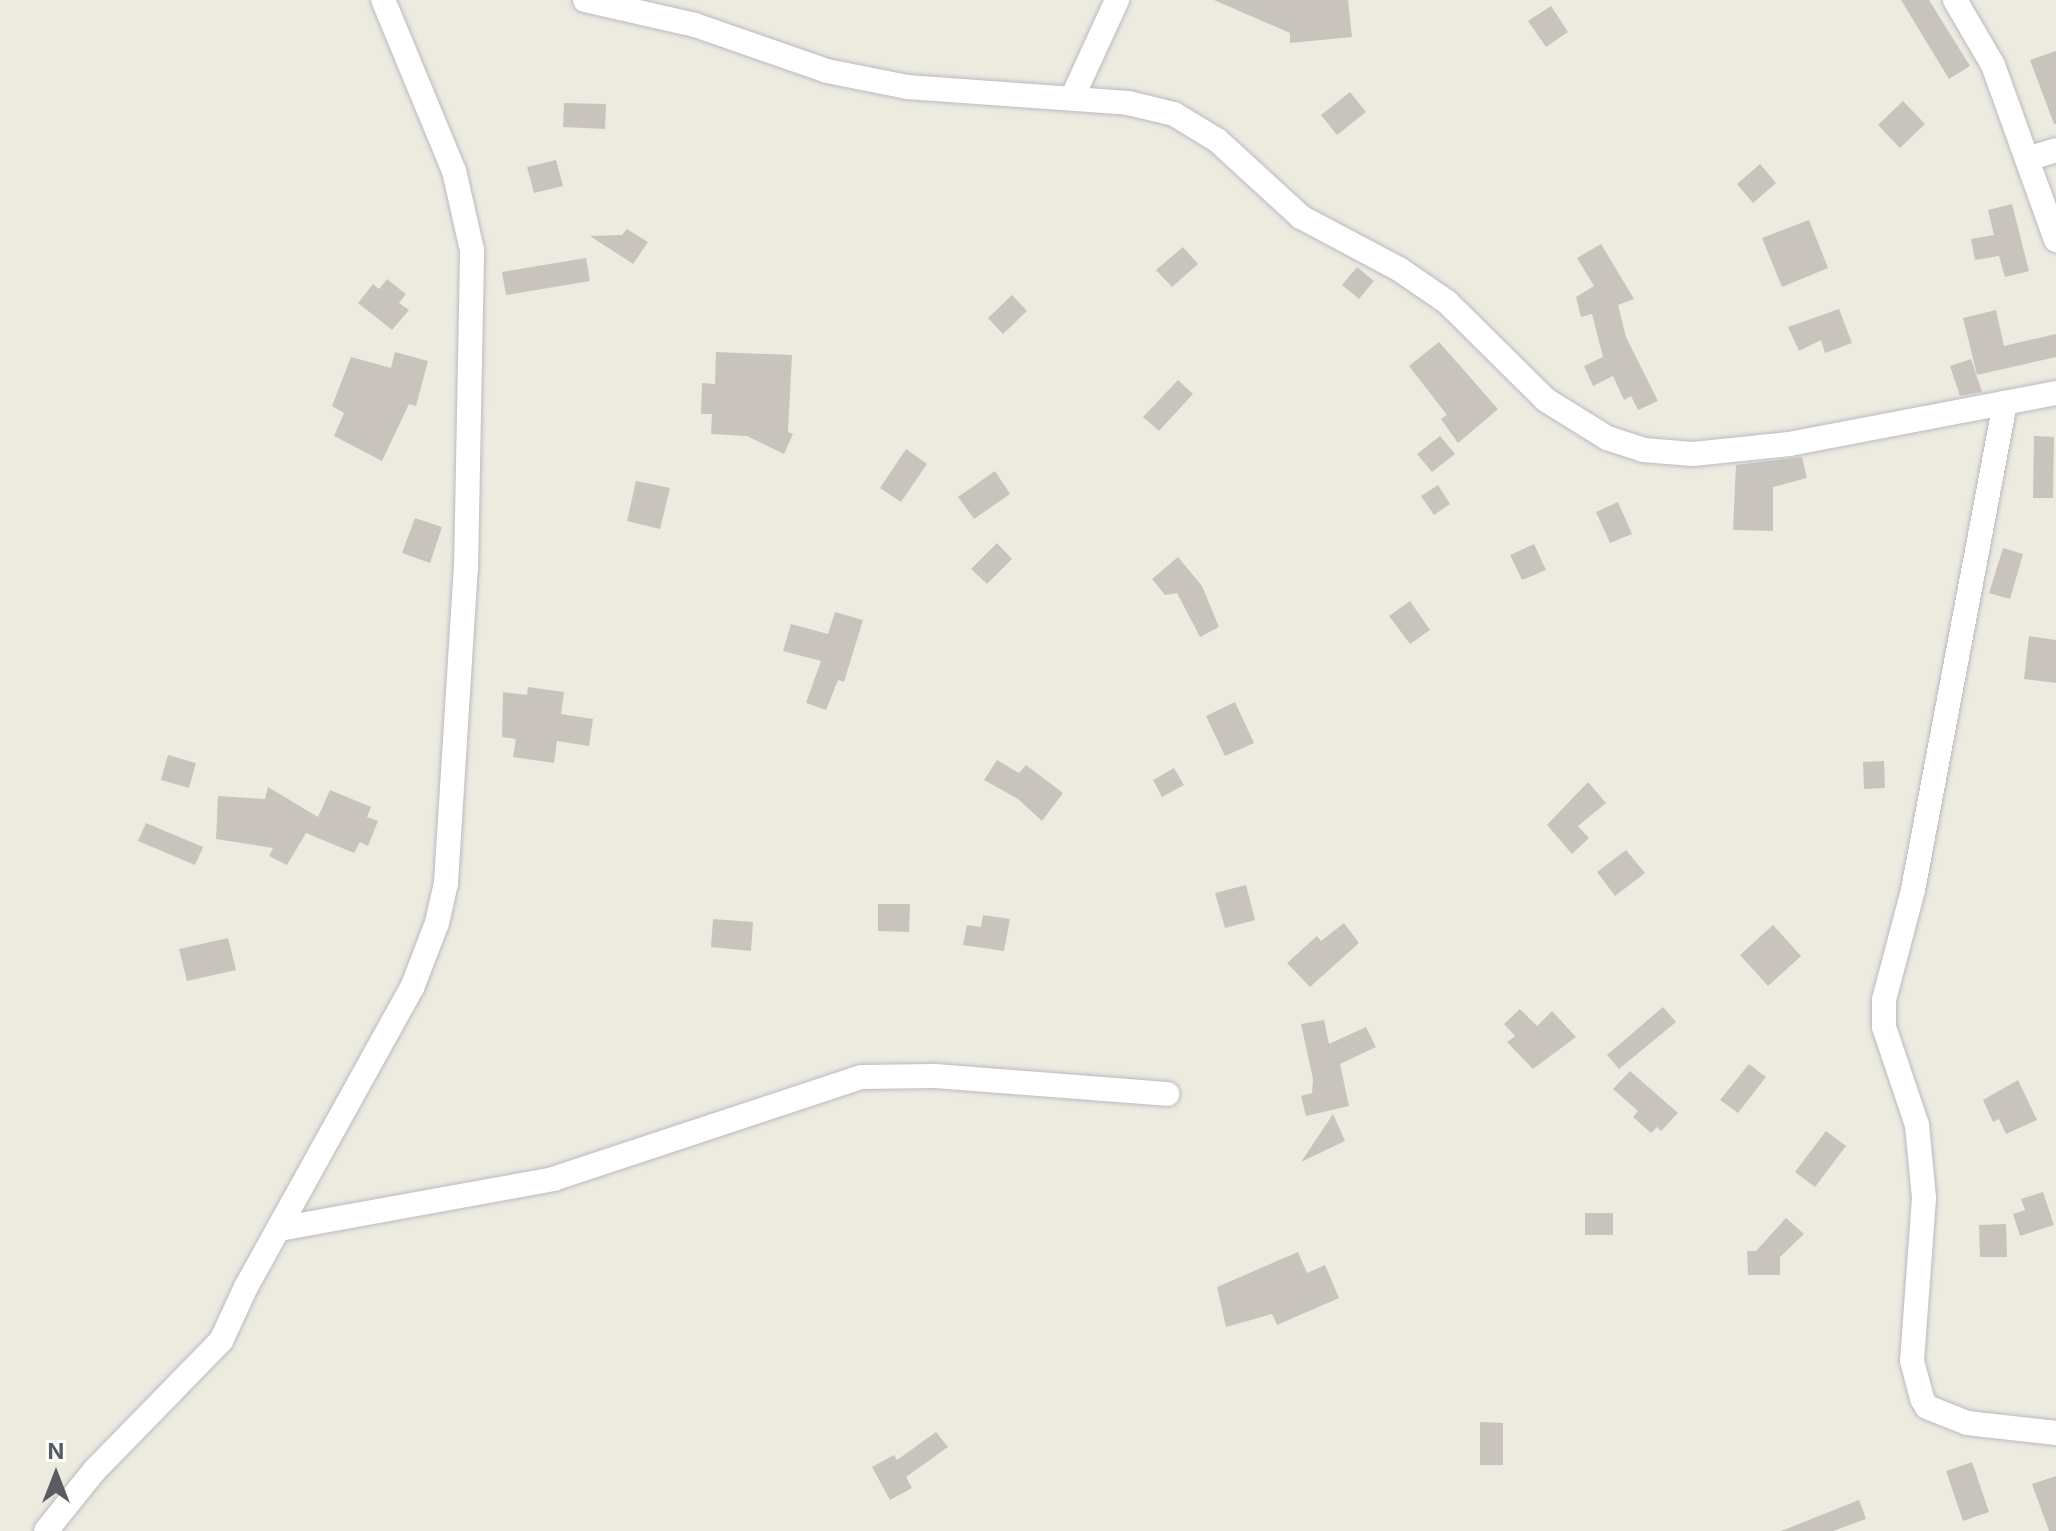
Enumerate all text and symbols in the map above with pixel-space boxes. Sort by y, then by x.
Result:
north arrow [16,1435,96,1515]
text: N [48,1438,64,1464]

